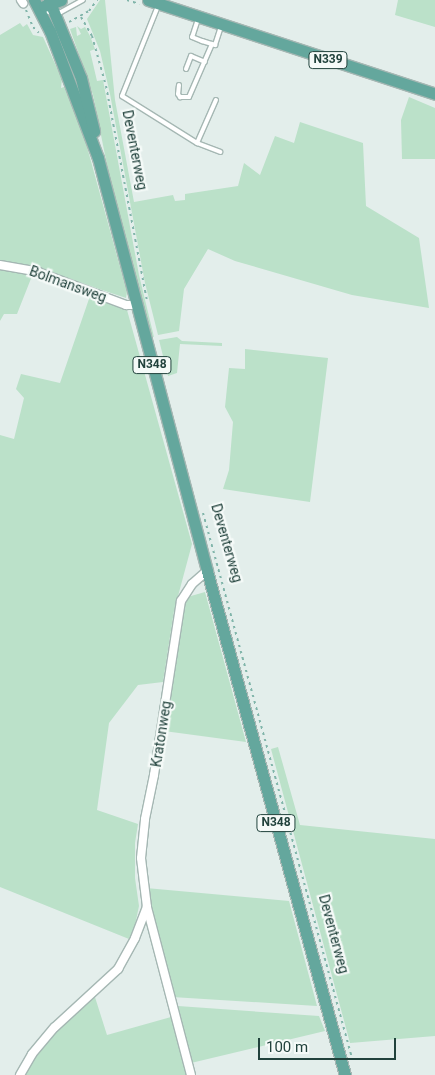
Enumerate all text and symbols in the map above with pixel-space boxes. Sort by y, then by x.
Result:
road number: N339 [308,50,348,70]
street label: Deventerweg [119,109,151,191]
street label: Bolmansweg [27,262,109,306]
road number: N348 [132,356,172,374]
street label: Deventerweg [208,502,246,584]
street label: Kratonweg [147,700,175,768]
road number: N348 [256,814,296,832]
street label: Deventerweg [315,893,353,975]
scale bar [260,1028,398,1060]
text: 100 m [266,1038,308,1056]

